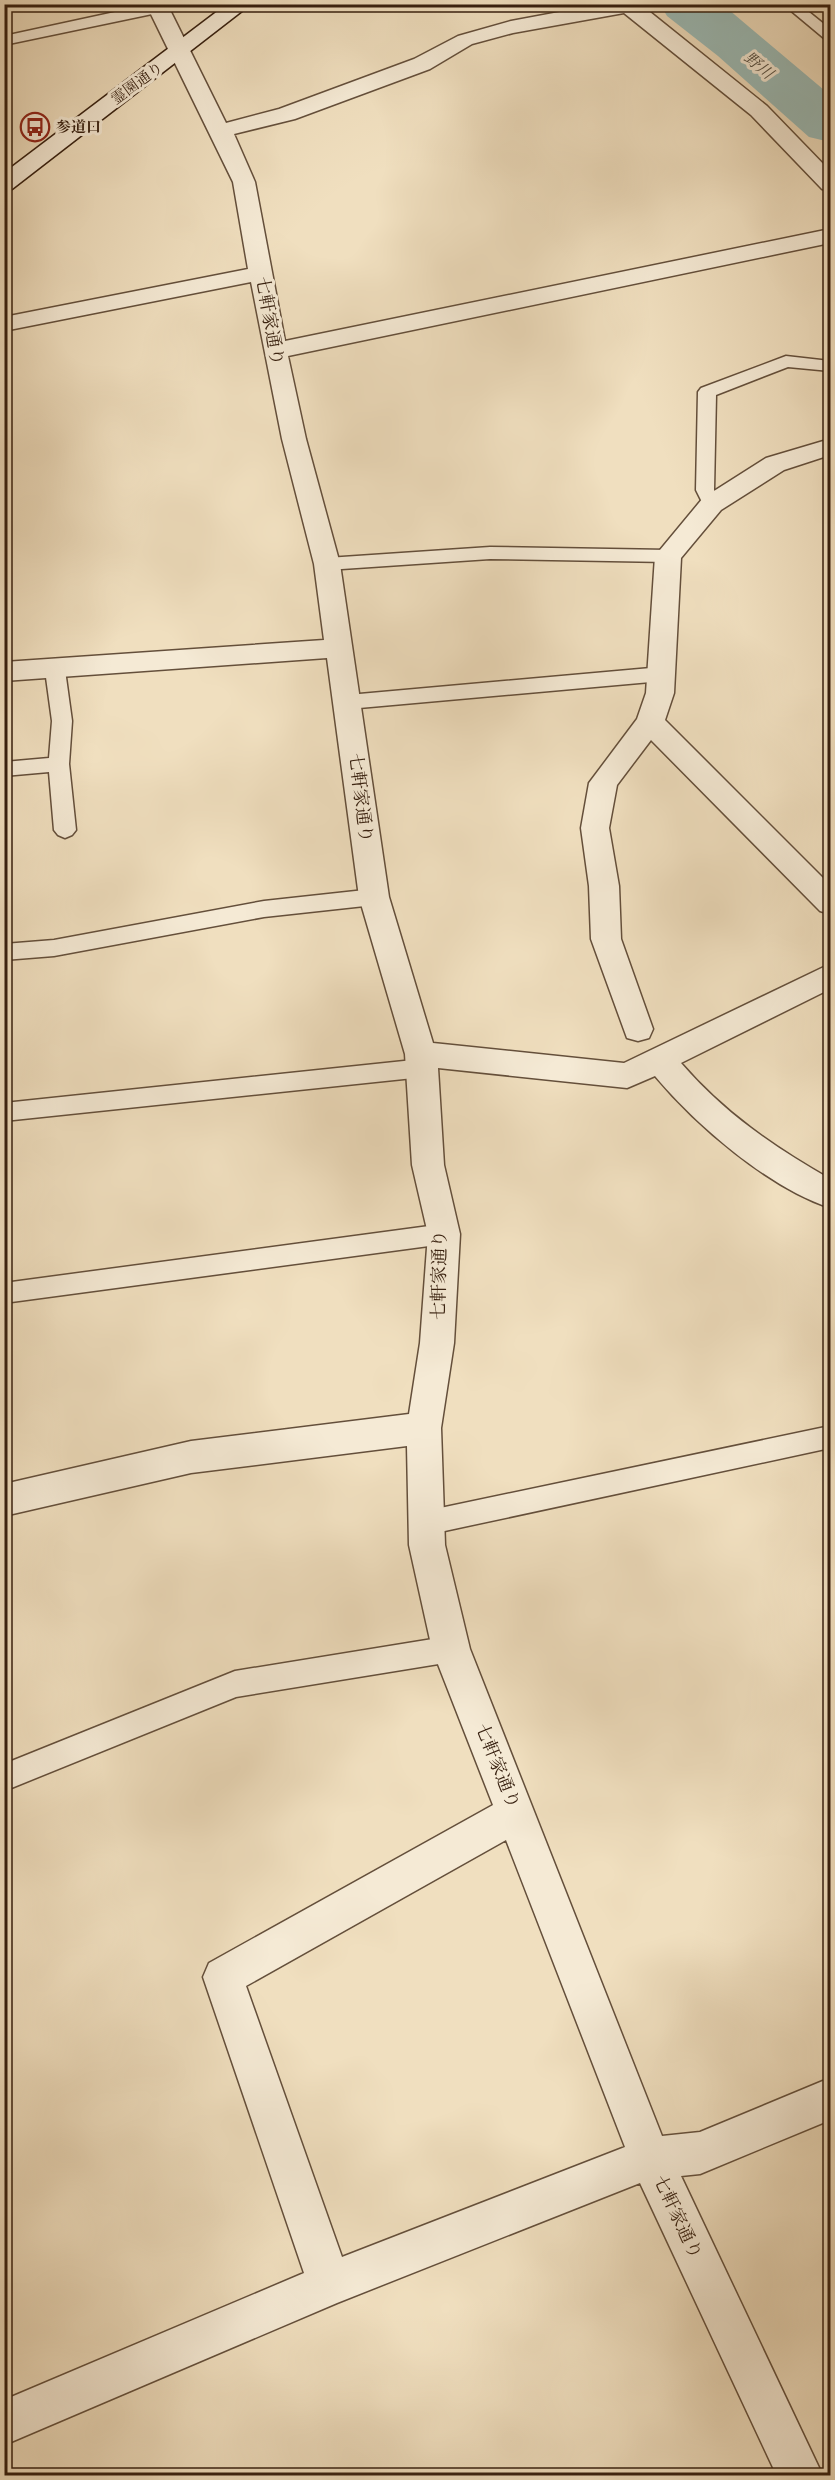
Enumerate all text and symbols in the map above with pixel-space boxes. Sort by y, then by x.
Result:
water label: 野川 [738,48,779,87]
street label: 霊園通り [107,58,168,110]
bus stop icon: 参道口 [19,111,51,143]
place label: 参道口 [56,118,101,139]
street label: 七軒家通り [248,275,289,368]
street label: 七軒家通り [342,752,377,844]
street label: 七軒家通り [427,1230,454,1320]
street label: 七軒家通り [468,1720,525,1813]
street label: 七軒家通り [646,2172,707,2264]

